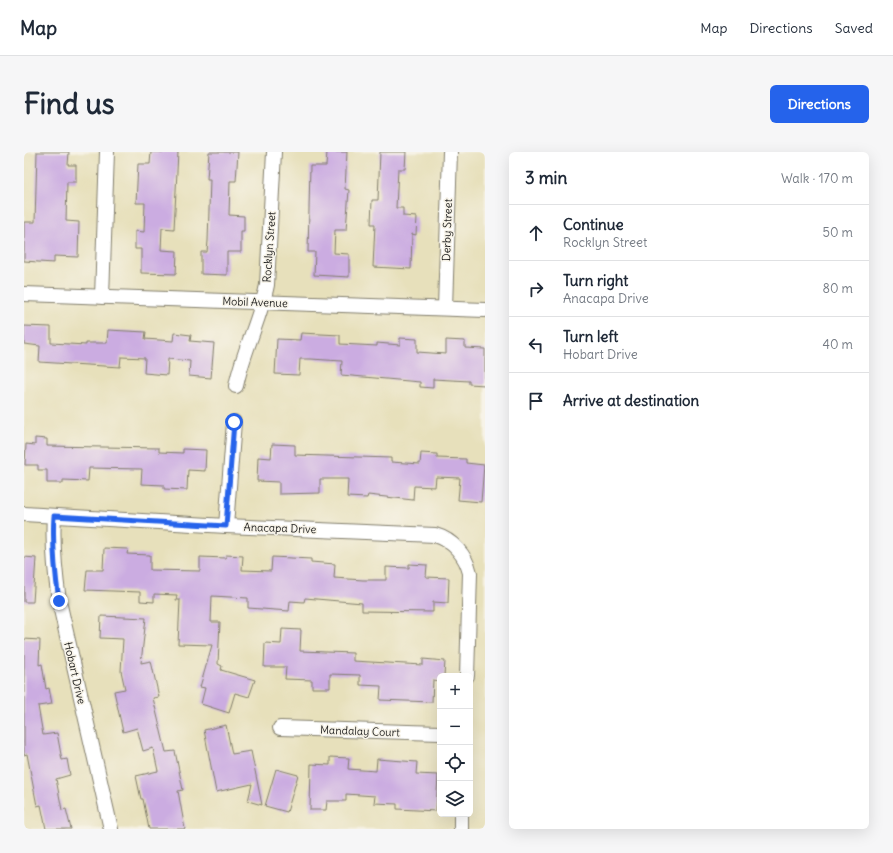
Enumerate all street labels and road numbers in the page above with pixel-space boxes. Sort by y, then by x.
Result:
street label: Derby Street [439,198,455,261]
street label: Rocklyn Street [260,211,278,283]
street label: Mobil Avenue [222,294,288,310]
street label: Anacapa Drive [243,520,317,536]
street label: Hobart Drive [61,641,89,705]
street label: Mandalay Court [320,723,400,739]

